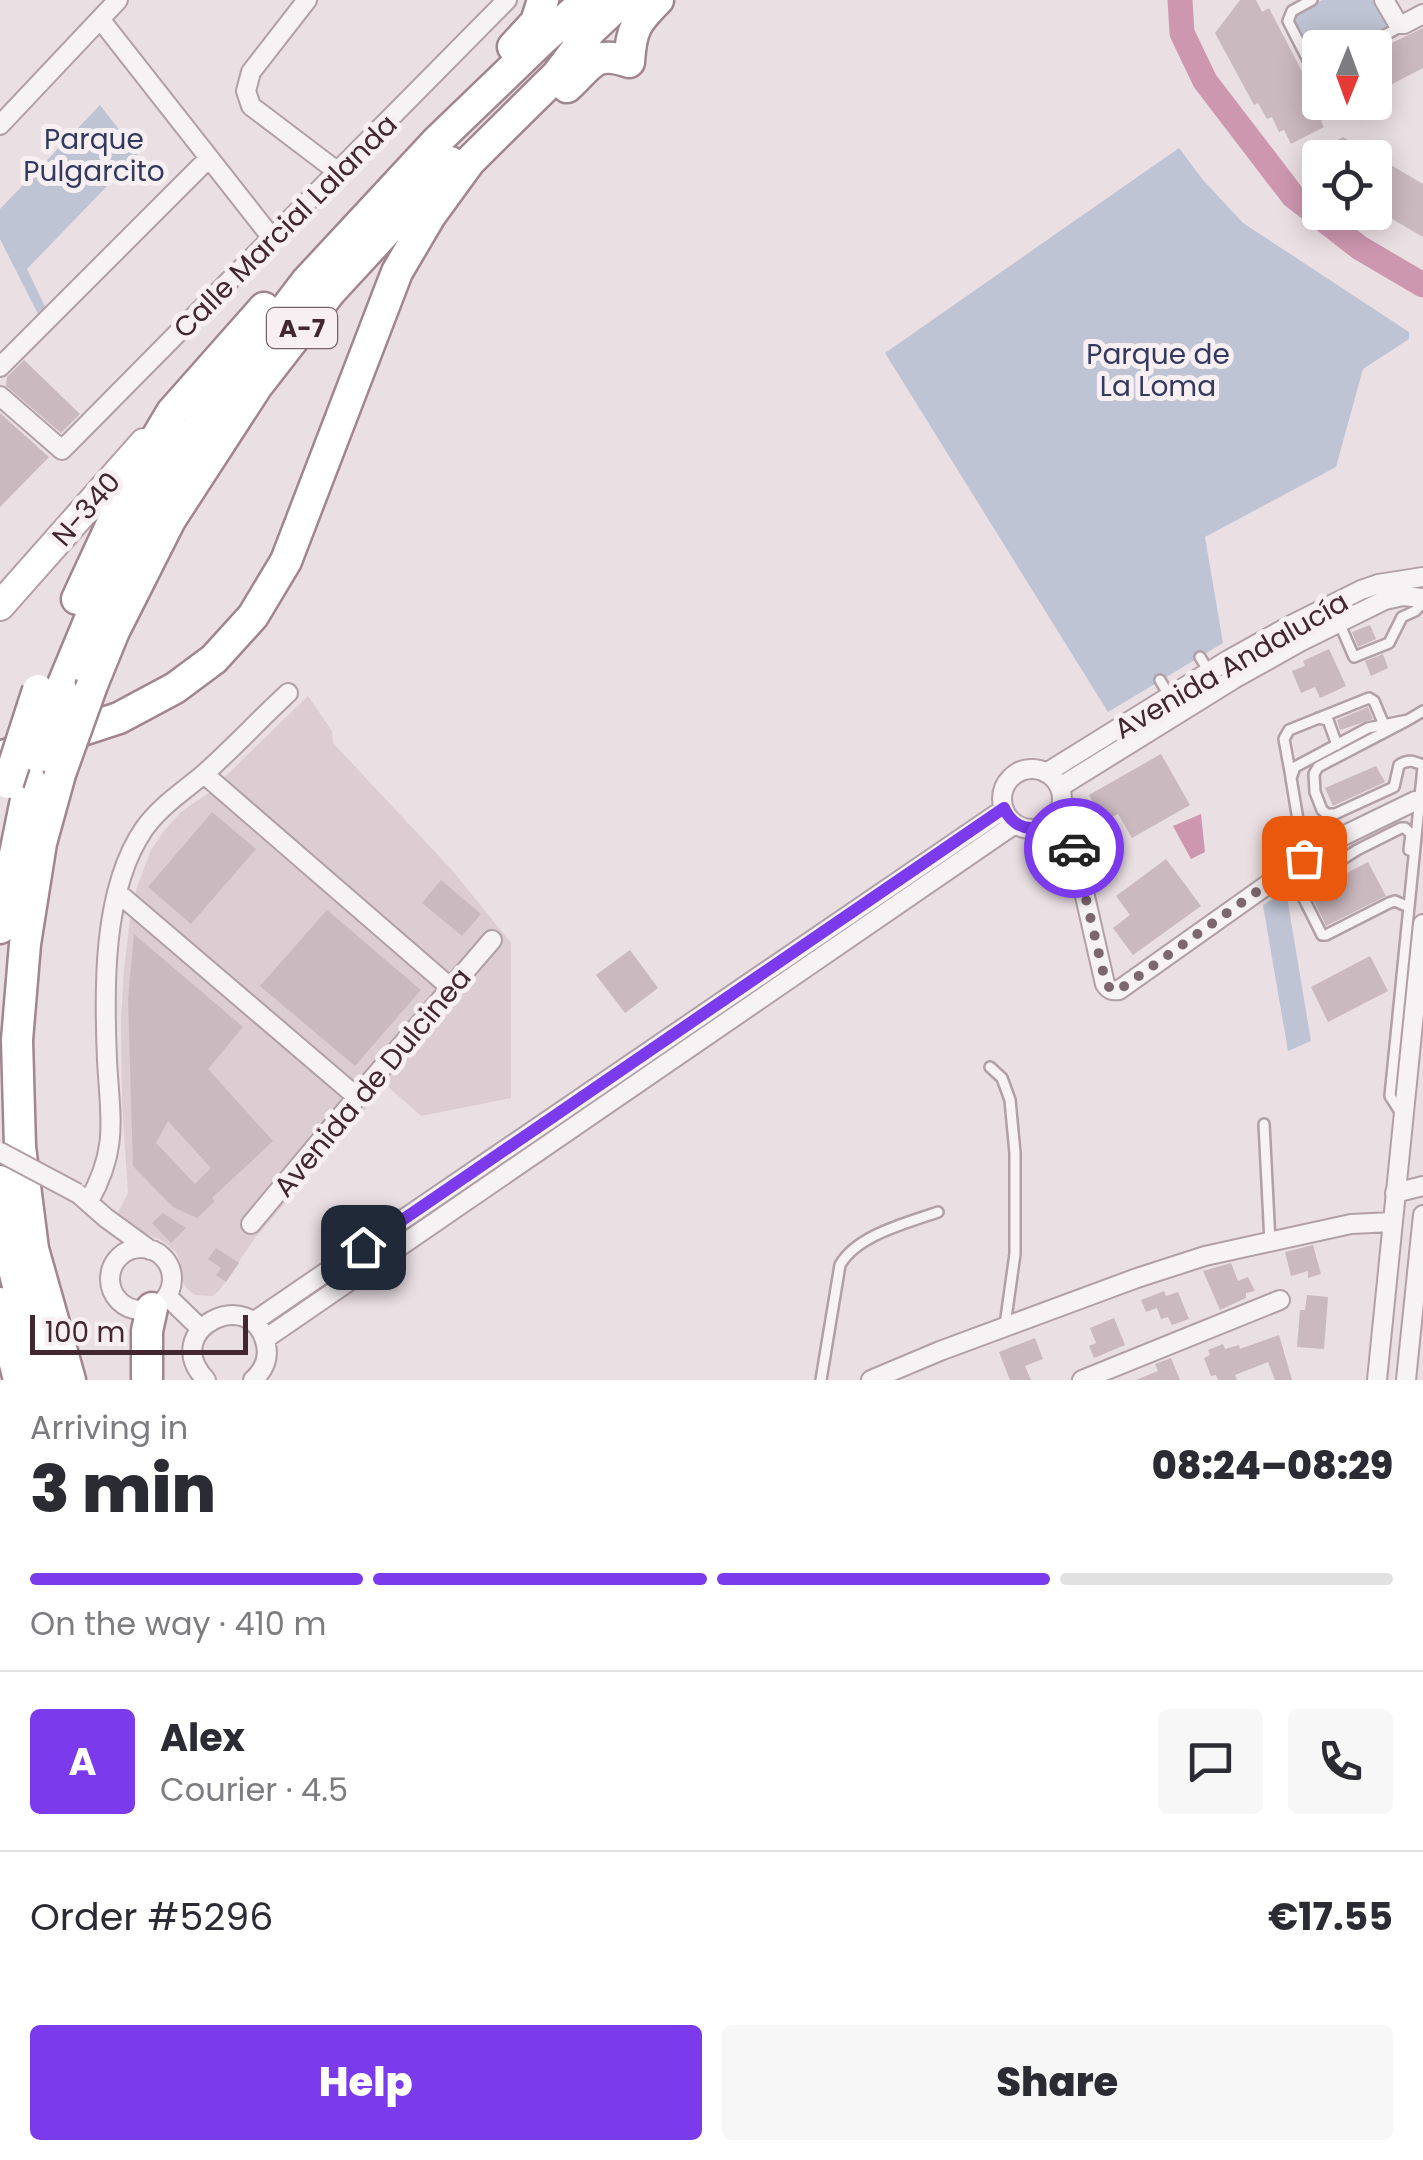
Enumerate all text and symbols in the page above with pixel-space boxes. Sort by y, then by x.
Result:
north arrow [1302,30,1392,120]
map controls [1302,30,1392,230]
street label: Calle Marcial Lalanda [165,106,406,347]
park label: Parque Pulgarcito [23,120,165,191]
button: locate [1302,140,1392,230]
road number: A-7 [267,308,337,348]
park label: Parque de La Loma [1086,335,1230,406]
street label: N-340 [43,464,130,555]
street label: Avenida Andalucía [1107,582,1355,748]
courier [1024,798,1124,898]
pin [1262,816,1347,901]
icon: car [1047,821,1102,876]
icon: bag [1277,831,1332,886]
street label: Avenida de Dulcinea [265,959,480,1205]
pin [321,1205,406,1290]
icon: home [336,1220,391,1275]
scale bar [30,1310,248,1354]
text: 100 m [45,1313,125,1352]
text: Arriving in [30,1405,188,1450]
text: 08:24–08:29 [1152,1439,1393,1492]
text: 3 min [30,1444,216,1535]
text: On the way · 410 m [30,1601,326,1646]
button: chat [1158,1709,1263,1814]
button: phone [1288,1709,1393,1814]
text: Alex [160,1711,245,1764]
text: A [68,1735,97,1788]
text: Courier · 4.5 [160,1767,348,1812]
text: Order #5296 [30,1890,273,1943]
text: €17.55 [1268,1890,1393,1943]
button: Help [30,2025,702,2140]
button: Share [722,2025,1393,2140]

